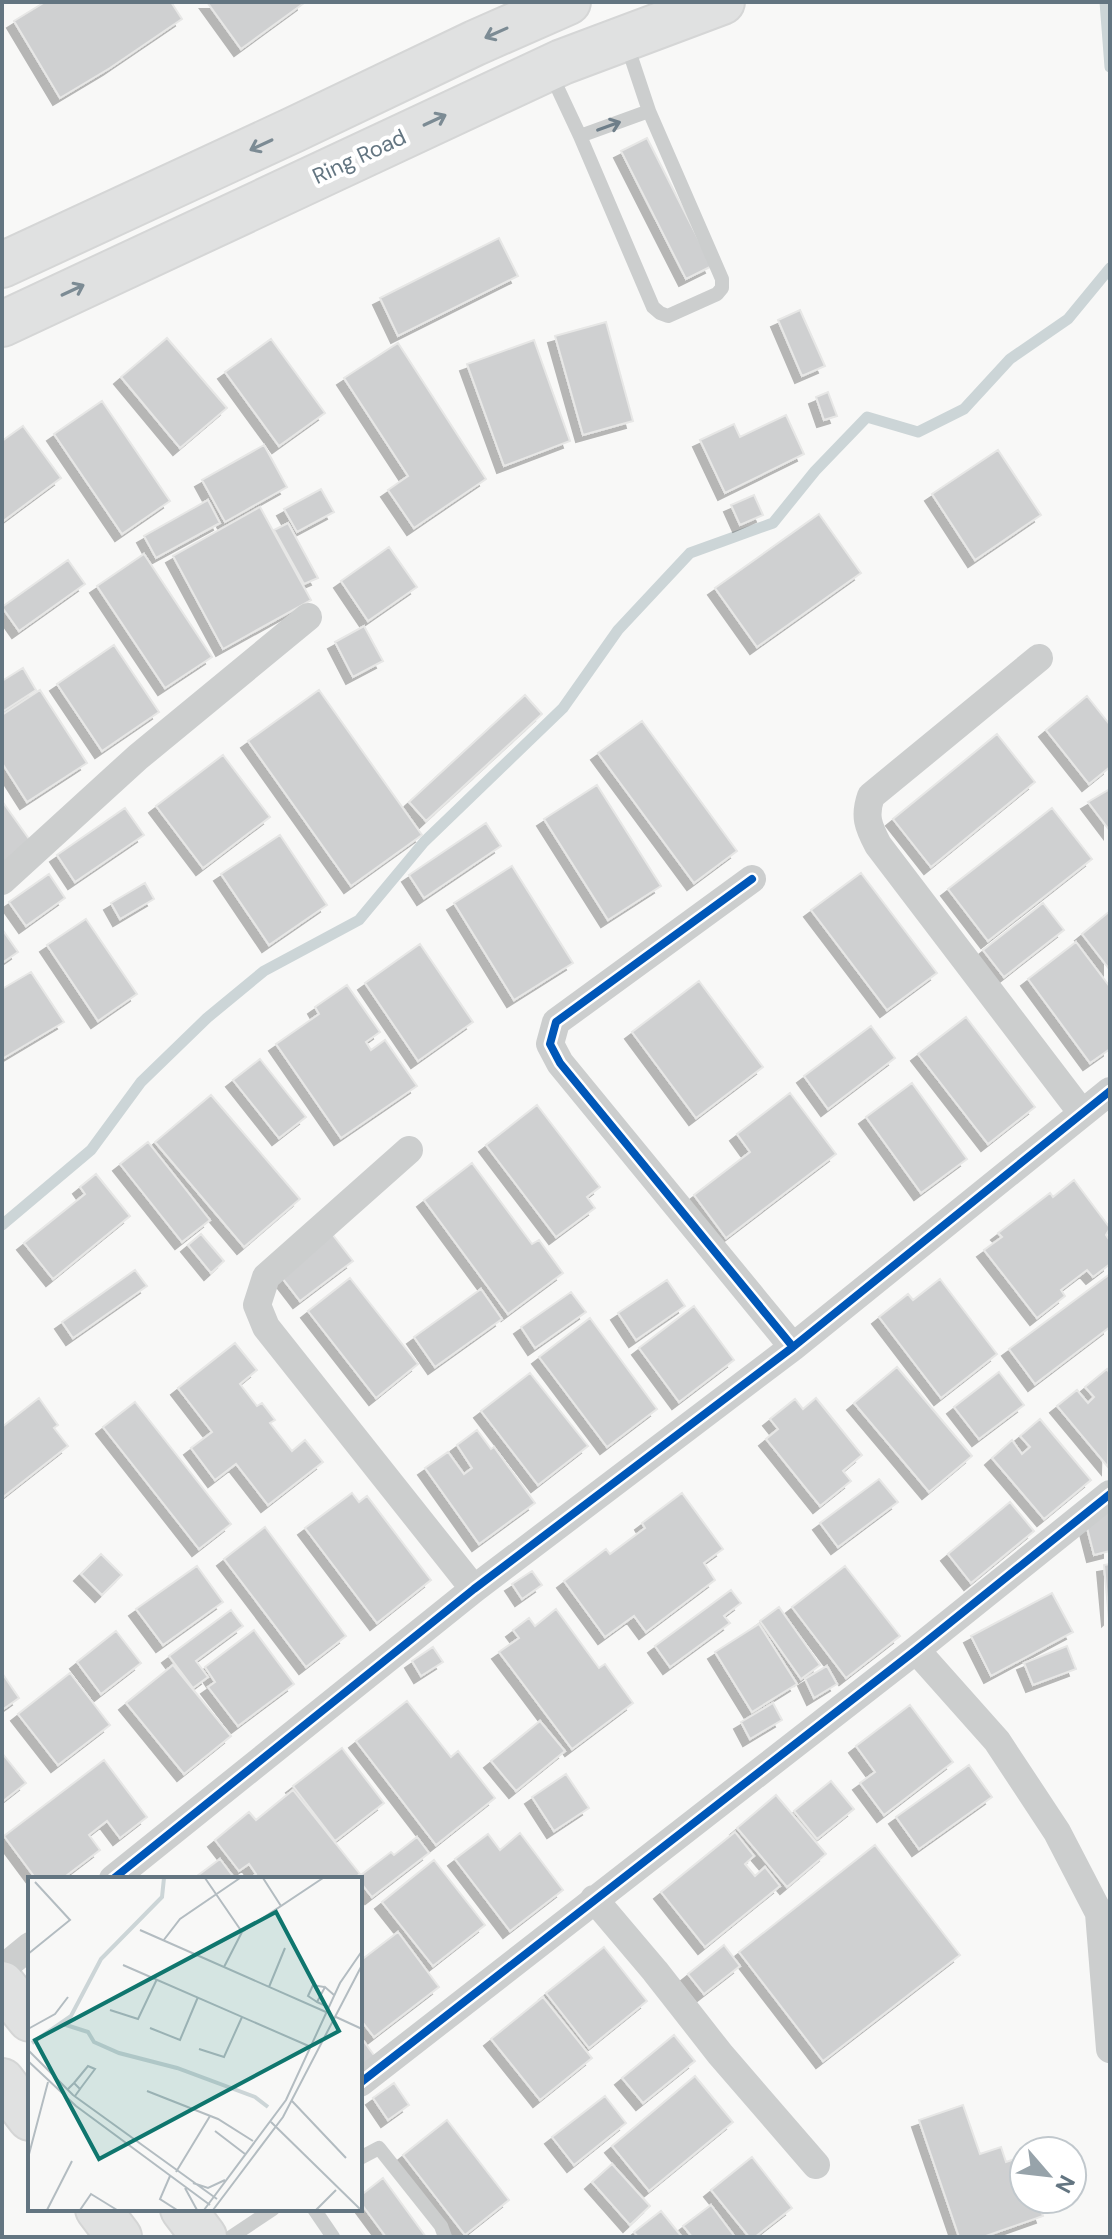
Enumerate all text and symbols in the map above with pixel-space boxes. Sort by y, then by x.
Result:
one-way arrow [484,27,509,42]
one-way arrow [422,112,446,127]
one-way arrow [596,118,621,132]
street label: Ring Road [308,122,411,191]
one-way arrow [250,138,274,153]
one-way arrow [60,282,84,297]
inset map [28,1877,362,2211]
north arrow [1008,2135,1088,2215]
text: N [1049,2170,1082,2198]

